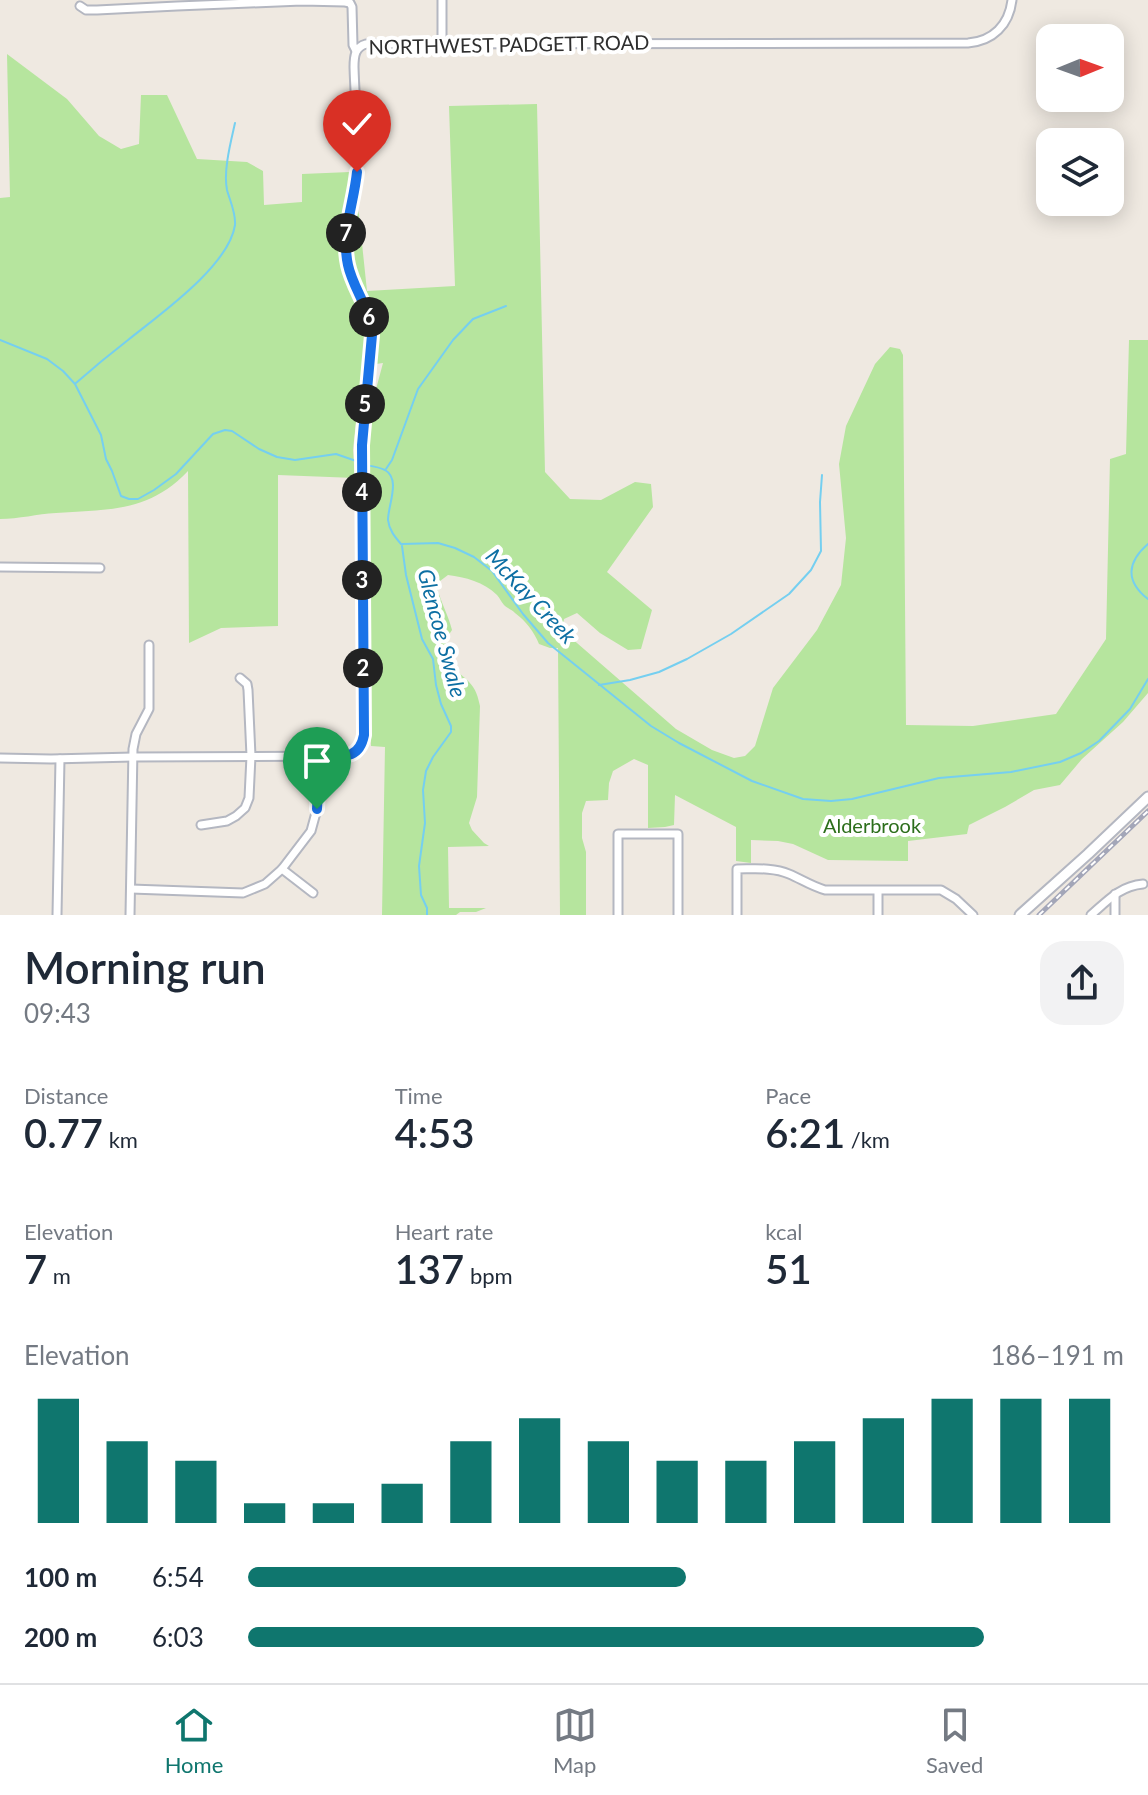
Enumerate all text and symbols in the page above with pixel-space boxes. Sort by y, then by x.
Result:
north arrow [1036,24,1124,112]
map controls [1036,24,1124,216]
street label: NORTHWEST PADGETT ROAD [368,30,650,58]
pin [323,90,391,172]
icon: check [335,102,379,146]
button: layers [1036,128,1124,216]
pin: 7 [326,213,366,253]
text: 7 [340,219,352,246]
pin: 6 [349,297,389,337]
text: 6 [363,303,375,330]
pin: 5 [345,384,385,424]
text: 5 [359,390,371,417]
pin: 4 [342,472,382,512]
text: 4 [356,478,368,505]
water label: McKay Creek [481,543,583,649]
pin: 3 [342,560,382,600]
text: 3 [356,566,368,593]
water label: Glencoe Swale [412,566,473,700]
pin: 2 [343,648,383,688]
text: 2 [357,654,369,681]
pin [283,727,351,809]
icon: arrive [295,739,339,783]
park label: Alderbrook [823,813,922,837]
text: Morning run [24,941,266,993]
button: share [1040,941,1124,1025]
text: 09:43 [24,997,91,1029]
text: Distance [24,1082,108,1109]
text: Time [395,1082,443,1109]
text: Pace [765,1082,811,1109]
text: 0.77 [24,1109,103,1157]
text: 4:53 [395,1109,474,1157]
text: 6:21 [765,1109,845,1157]
text: km [103,1126,138,1153]
text: /km [845,1126,890,1153]
text: Elevation [24,1218,113,1245]
text: Heart rate [395,1218,493,1245]
text: kcal [765,1218,803,1245]
text: 7 [24,1245,47,1293]
text: 137 [395,1245,464,1293]
text: 51 [765,1245,812,1293]
text: m [47,1262,71,1289]
text: bpm [464,1262,513,1289]
text: Elevation [24,1339,130,1371]
text: 186–191 m [990,1339,1124,1371]
text: 100 m [24,1561,97,1593]
text: 6:54 [152,1561,204,1593]
text: 200 m [24,1621,97,1653]
text: 6:03 [152,1621,204,1653]
tab: Home [165,1703,223,1778]
tab: Map [553,1703,597,1778]
tab: Saved [926,1703,983,1778]

